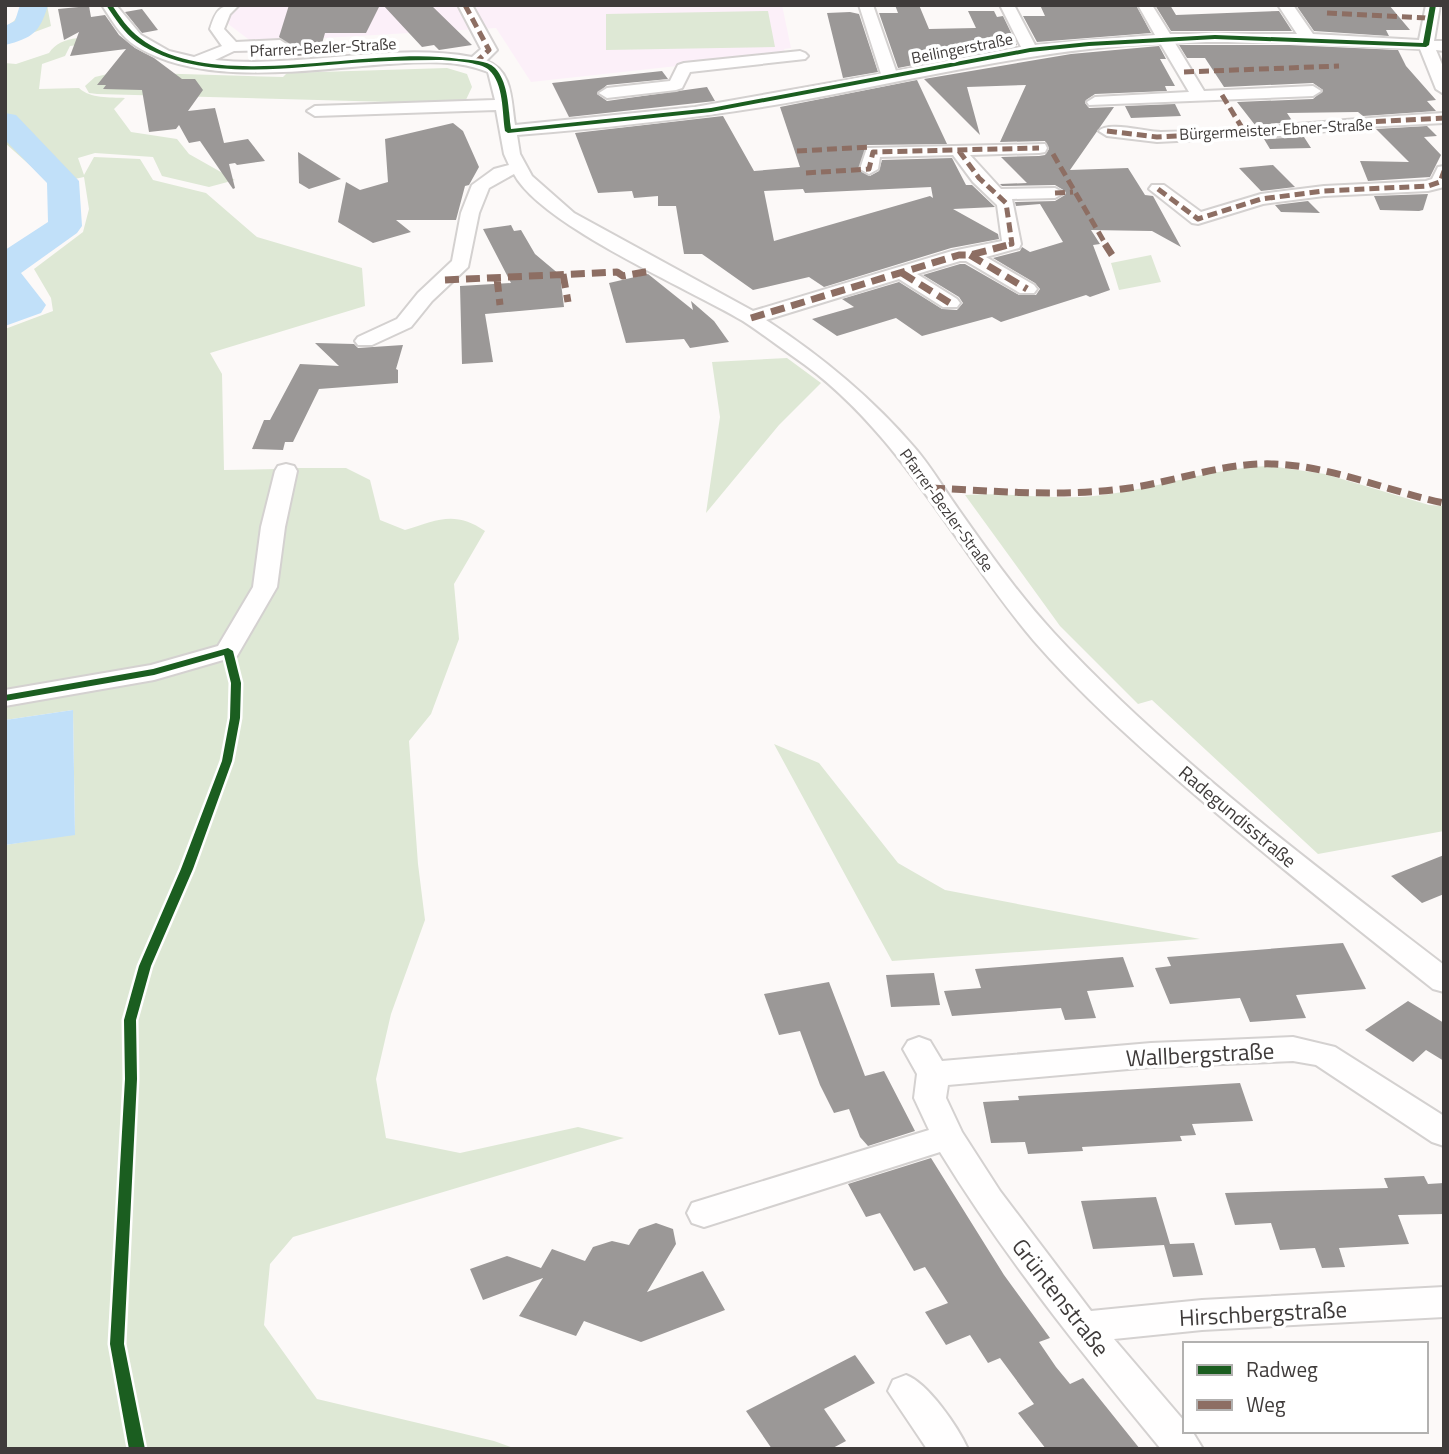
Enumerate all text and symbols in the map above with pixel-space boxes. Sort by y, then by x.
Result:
street label: Beilingerstraße [909,26,1015,70]
street label: Pfarrer-Bezler-Straße [249,31,397,63]
street label: Bürgermeister-Ebner-Straße [1179,112,1373,146]
street label: Pfarrer-Bezler-Straße [894,444,1000,576]
street label: Radegundisstraße [1173,758,1303,874]
street label: Wallbergstraße [1125,1033,1275,1075]
street label: Grüntenstraße [1004,1230,1118,1364]
street label: Hirschbergstraße [1178,1291,1348,1335]
legend [1183,1342,1428,1433]
text: Radweg [1246,1353,1318,1385]
text: Weg [1246,1388,1286,1420]

